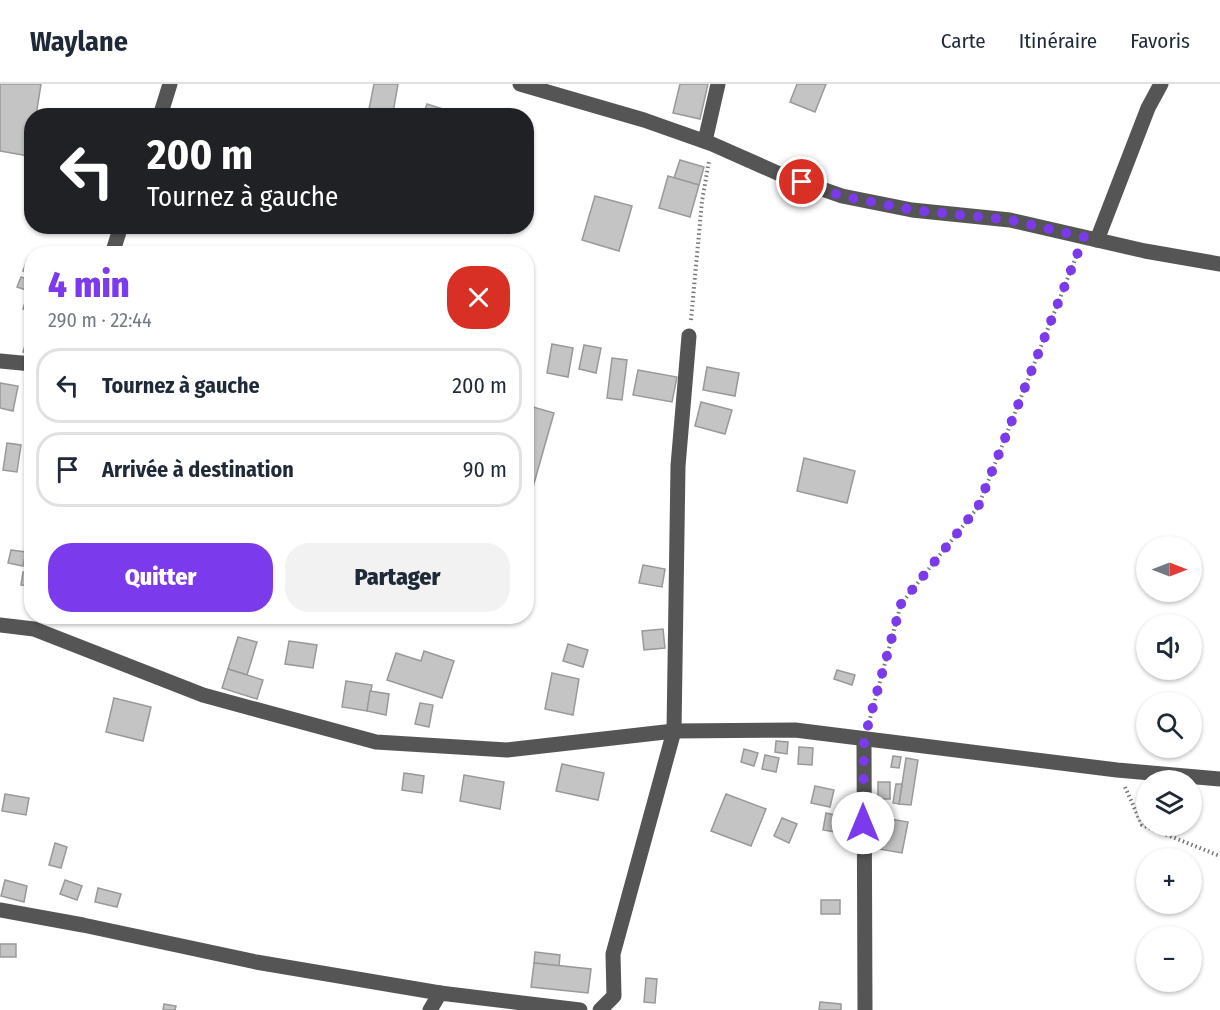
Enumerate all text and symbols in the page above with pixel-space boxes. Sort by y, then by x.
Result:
text: Waylane [30,25,128,58]
text: Carte [941,28,986,54]
text: Itinéraire [1019,28,1097,54]
text: Favoris [1130,28,1190,54]
text: 200 m [147,130,253,180]
icon: left [48,132,126,210]
pin [776,156,827,207]
icon: arrive [785,165,818,198]
text: Tournez à gauche [147,181,338,213]
text: 4 min [48,263,130,307]
button: close [447,266,510,329]
text: 290 m · 22:44 [48,308,152,332]
icon: left [51,369,84,402]
text: Tournez à gauche [102,372,260,399]
text: 200 m [452,372,507,399]
icon: arrive [51,453,84,486]
text: Arrivée à destination [102,456,294,483]
text: 90 m [463,456,507,483]
north arrow [1136,536,1202,602]
map controls [1136,536,1202,992]
button: Quitter [48,543,273,612]
button: Partager [285,543,510,612]
button: sound [1136,614,1202,680]
button: search [1136,692,1202,758]
button: layers [1136,770,1202,836]
position arrow [831,791,895,855]
button: + [1136,848,1202,914]
button: − [1136,926,1202,992]

